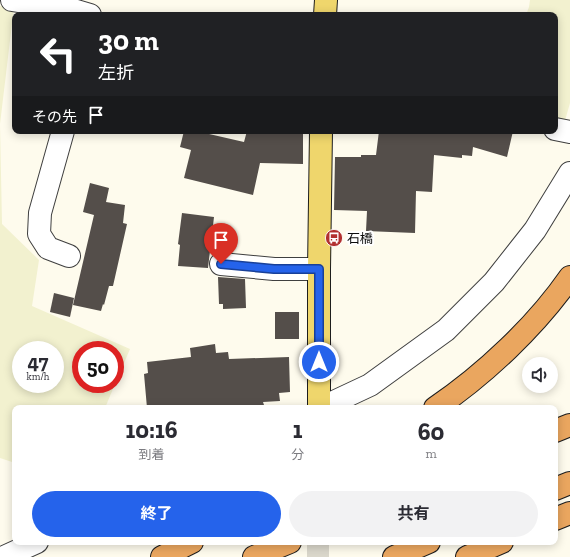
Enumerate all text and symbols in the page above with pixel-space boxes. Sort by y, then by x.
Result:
text: 30 m [98,24,159,57]
icon: left [32,28,84,80]
text: 左折 [98,62,134,84]
icon: arrive [85,104,107,126]
text: その先 [32,108,77,126]
pin [204,223,238,264]
bus stop icon: 石橋 [324,228,344,248]
icon: arrive [210,229,232,251]
place label: 石橋 [347,231,373,246]
speed limit sign: 50 [72,341,124,393]
position arrow [298,341,340,383]
text: 47 [28,350,48,374]
map controls [522,357,558,393]
button: sound [522,357,558,393]
text: km/h [27,371,49,383]
text: 10:16 [126,415,178,444]
text: 1 [293,415,303,444]
text: 60 [418,417,444,446]
text: m [425,446,437,461]
text: 到着 [139,447,165,462]
text: 分 [291,447,304,462]
button: 終了 [32,491,281,537]
button: 共有 [289,491,538,537]

